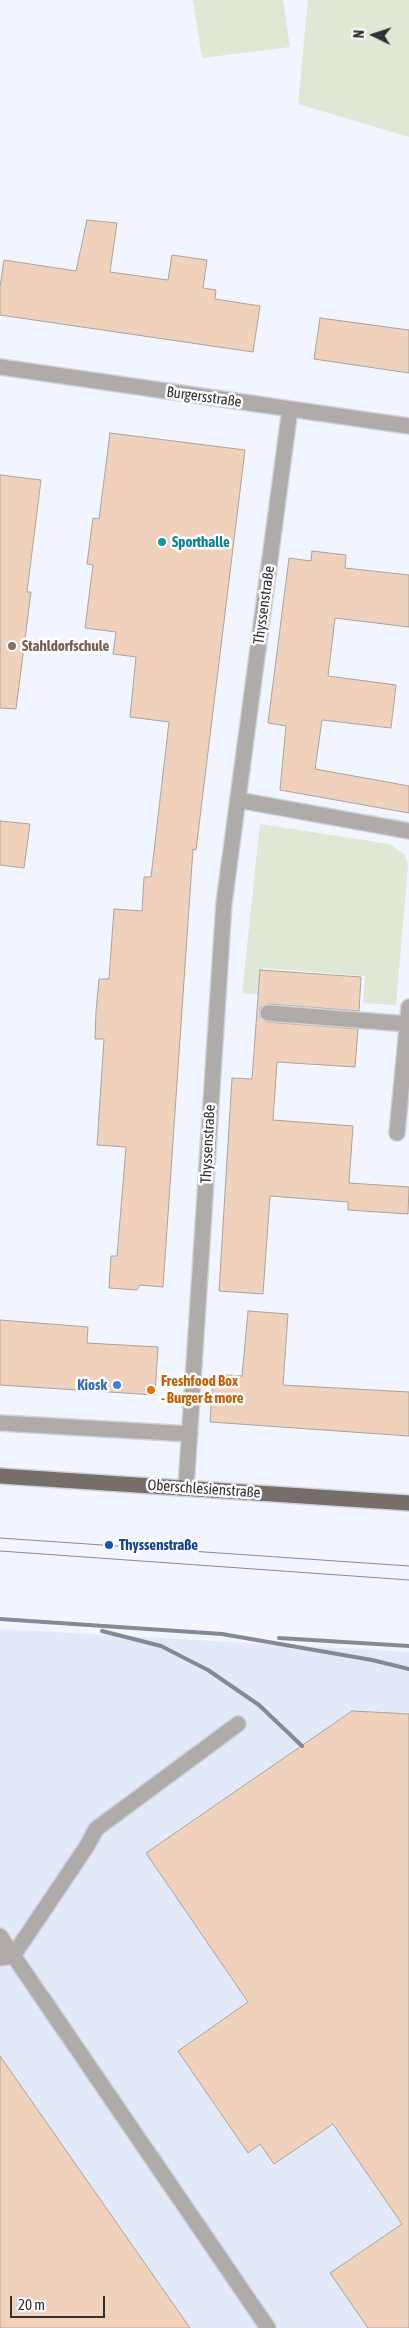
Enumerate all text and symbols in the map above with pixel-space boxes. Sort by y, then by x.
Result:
north arrow [349,10,399,60]
text: N [351,29,367,39]
street label: Burgersstraße [165,383,243,411]
place label: Sporthalle [172,533,230,551]
marker: Sporthalle [156,536,168,548]
street label: Thyssenstraße [250,565,278,645]
place label: Stahldorfschule [22,637,109,655]
marker: Stahldorfschule [6,640,18,652]
street label: Thyssenstraße [197,1104,219,1184]
place label: Freshfood Box - Burger & more [161,1372,244,1407]
place label: Kiosk [77,1376,107,1394]
marker: Kiosk [111,1379,123,1391]
marker: Freshfood Box - Burger & more [145,1384,157,1396]
street label: Oberschlesienstraße [147,1476,261,1502]
place label: Thyssenstraße [119,1536,198,1554]
marker: Thyssenstraße [103,1539,115,1551]
scale bar [12,2286,108,2318]
text: 20 m [18,2296,45,2313]

